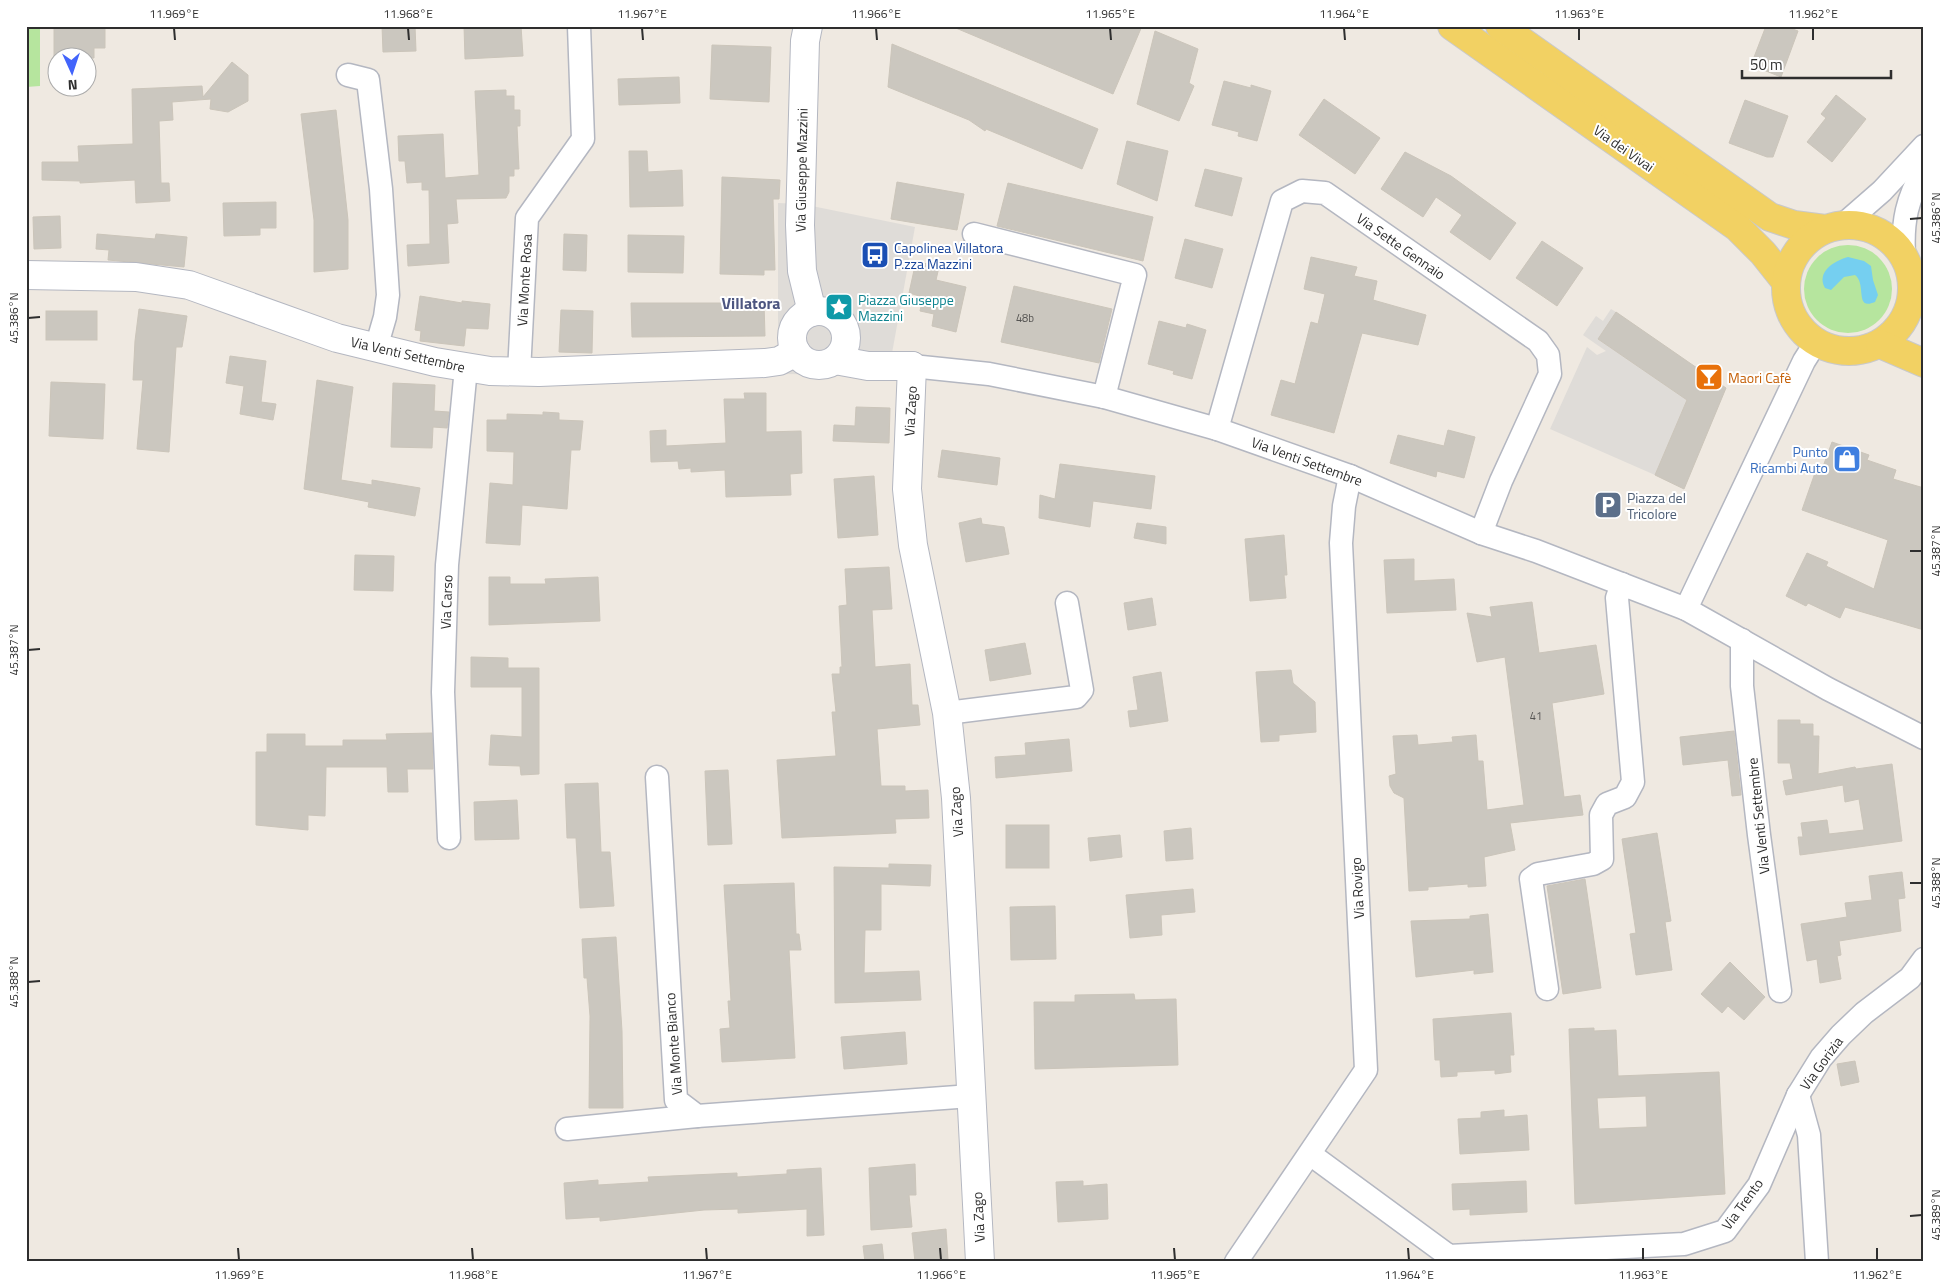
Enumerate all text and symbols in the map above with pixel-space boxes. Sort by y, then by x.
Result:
text: 11.969°E [149,4,199,23]
text: 11.968°E [383,4,433,23]
text: 11.967°E [617,4,667,23]
text: 11.966°E [851,4,901,23]
text: 11.965°E [1085,4,1135,23]
text: 11.964°E [1319,4,1369,23]
text: 11.963°E [1554,4,1604,23]
text: 11.962°E [1788,4,1838,23]
north arrow [48,48,98,98]
scale bar [1742,48,1891,80]
text: 50 m [1750,53,1783,76]
text: N [67,75,78,96]
street label: Via Giuseppe Mazzini [789,108,813,232]
street label: Via dei Vivai [1589,119,1659,177]
text: 45.386°N [1926,192,1945,244]
street label: Via Sette Gennaio [1352,208,1450,284]
street label: Via Monte Rosa [511,233,537,327]
place label: Capolinea Villatora P.zza Mazzini [894,237,1003,274]
bus stop icon: Capolinea Villatora P.zza Mazzini [860,240,890,270]
place label: Piazza Giuseppe Mazzini [858,289,954,326]
district label: Villatora [721,291,781,315]
text: 45.386°N [4,292,23,344]
place icon: Piazza Giuseppe Mazzini [824,292,854,322]
house number: 48b [1016,310,1034,326]
street label: Via Venti Settembre [349,331,467,377]
bar icon: Maori Cafè [1694,362,1724,392]
place label: Maori Cafè [1728,367,1791,388]
street label: Via Zago [898,385,922,437]
street label: Via Venti Settembre [1248,431,1366,491]
place label: Punto Ricambi Auto [1750,441,1828,478]
shop icon: Punto Ricambi Auto [1832,444,1862,474]
place label: Piazza del Tricolore [1627,487,1686,524]
parking icon: Piazza del Tricolore [1593,490,1623,520]
text: 45.387°N [1926,525,1945,577]
street label: Via Carso [435,574,457,630]
text: 45.387°N [4,624,23,676]
house number: 41 [1530,708,1542,724]
street label: Via Venti Settembre [1741,757,1775,875]
street label: Via Zago [944,786,968,838]
street label: Via Rovigo [1345,857,1369,919]
text: 45.388°N [1926,857,1945,909]
text: 45.388°N [4,956,23,1008]
street label: Via Monte Bianco [659,992,687,1096]
street label: Via Gorizia [1794,1032,1848,1094]
street label: Via Trento [1716,1174,1768,1234]
text: 45.389°N [1926,1189,1945,1241]
street label: Via Zago [966,1191,990,1243]
text: 11.969°E [214,1265,264,1284]
text: 11.968°E [448,1265,498,1284]
text: 11.967°E [682,1265,732,1284]
text: 11.966°E [916,1265,966,1284]
text: 11.965°E [1150,1265,1200,1284]
text: 11.964°E [1384,1265,1434,1284]
text: 11.963°E [1618,1265,1668,1284]
text: 11.962°E [1852,1265,1902,1284]

